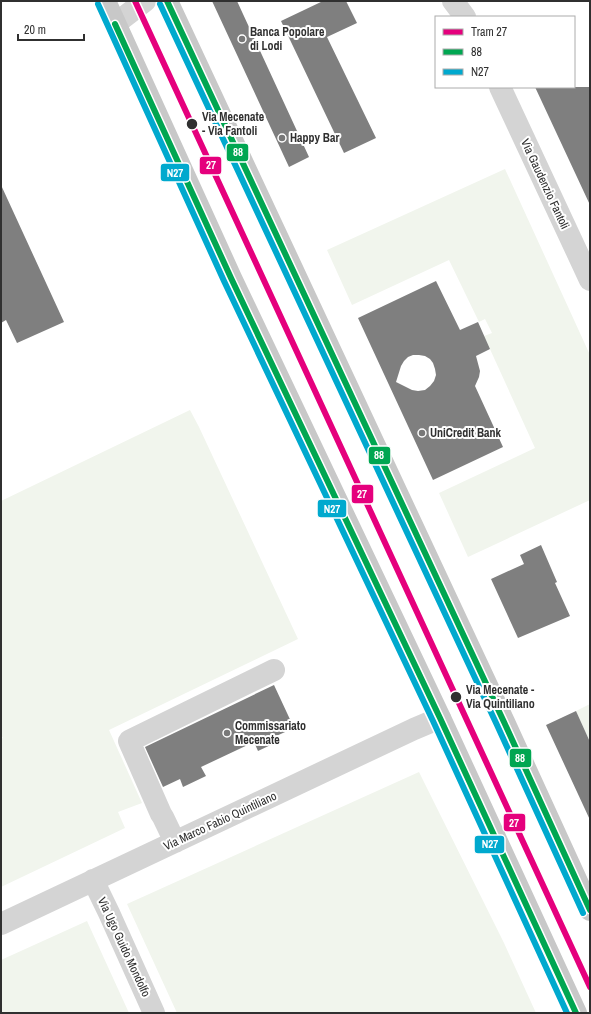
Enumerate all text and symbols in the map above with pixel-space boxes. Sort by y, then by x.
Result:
scale bar [18,16,84,42]
legend [435,16,575,88]
text: 20 m [24,22,46,38]
place label: Banca Popolare di Lodi [250,24,325,54]
text: Tram 27 [471,24,508,40]
marker: Banca Popolare di Lodi [237,34,247,44]
text: 88 [471,44,482,60]
text: N27 [471,64,490,80]
place label: Via Mecenate - Via Fantoli [202,109,265,139]
marker: Via Mecenate - Via Fantoli [185,117,199,131]
place label: Happy Bar [290,130,339,146]
marker: Happy Bar [277,133,287,143]
street label: Via Gaudenzio Fantoli [517,136,573,232]
line badge: 88 [226,143,249,162]
text: 88 [233,145,243,159]
line badge: 27 [199,156,222,175]
text: 27 [206,158,216,172]
line badge: N27 [160,163,190,182]
text: N27 [167,166,183,180]
place label: UniCredit Bank [430,425,502,441]
marker: UniCredit Bank [417,428,427,438]
line badge: 88 [368,446,391,465]
text: 88 [374,448,384,462]
line badge: 27 [351,484,374,504]
text: 27 [357,487,367,501]
line badge: N27 [317,499,347,518]
text: N27 [324,502,340,516]
place label: Via Mecenate - Via Quintiliano [466,682,535,712]
marker: Via Mecenate - Via Quintiliano [449,690,463,704]
place label: Commissariato Mecenate [235,718,306,748]
marker: Commissariato Mecenate [222,728,232,738]
line badge: 88 [509,748,532,768]
text: 88 [515,751,525,765]
street label: Via Marco Fabio Quintiliano [161,788,279,854]
line badge: 27 [503,813,526,832]
text: 27 [509,816,519,830]
line badge: N27 [474,835,505,854]
text: N27 [482,837,498,851]
street label: Via Ugo Guido Mondolfo [94,895,154,999]

